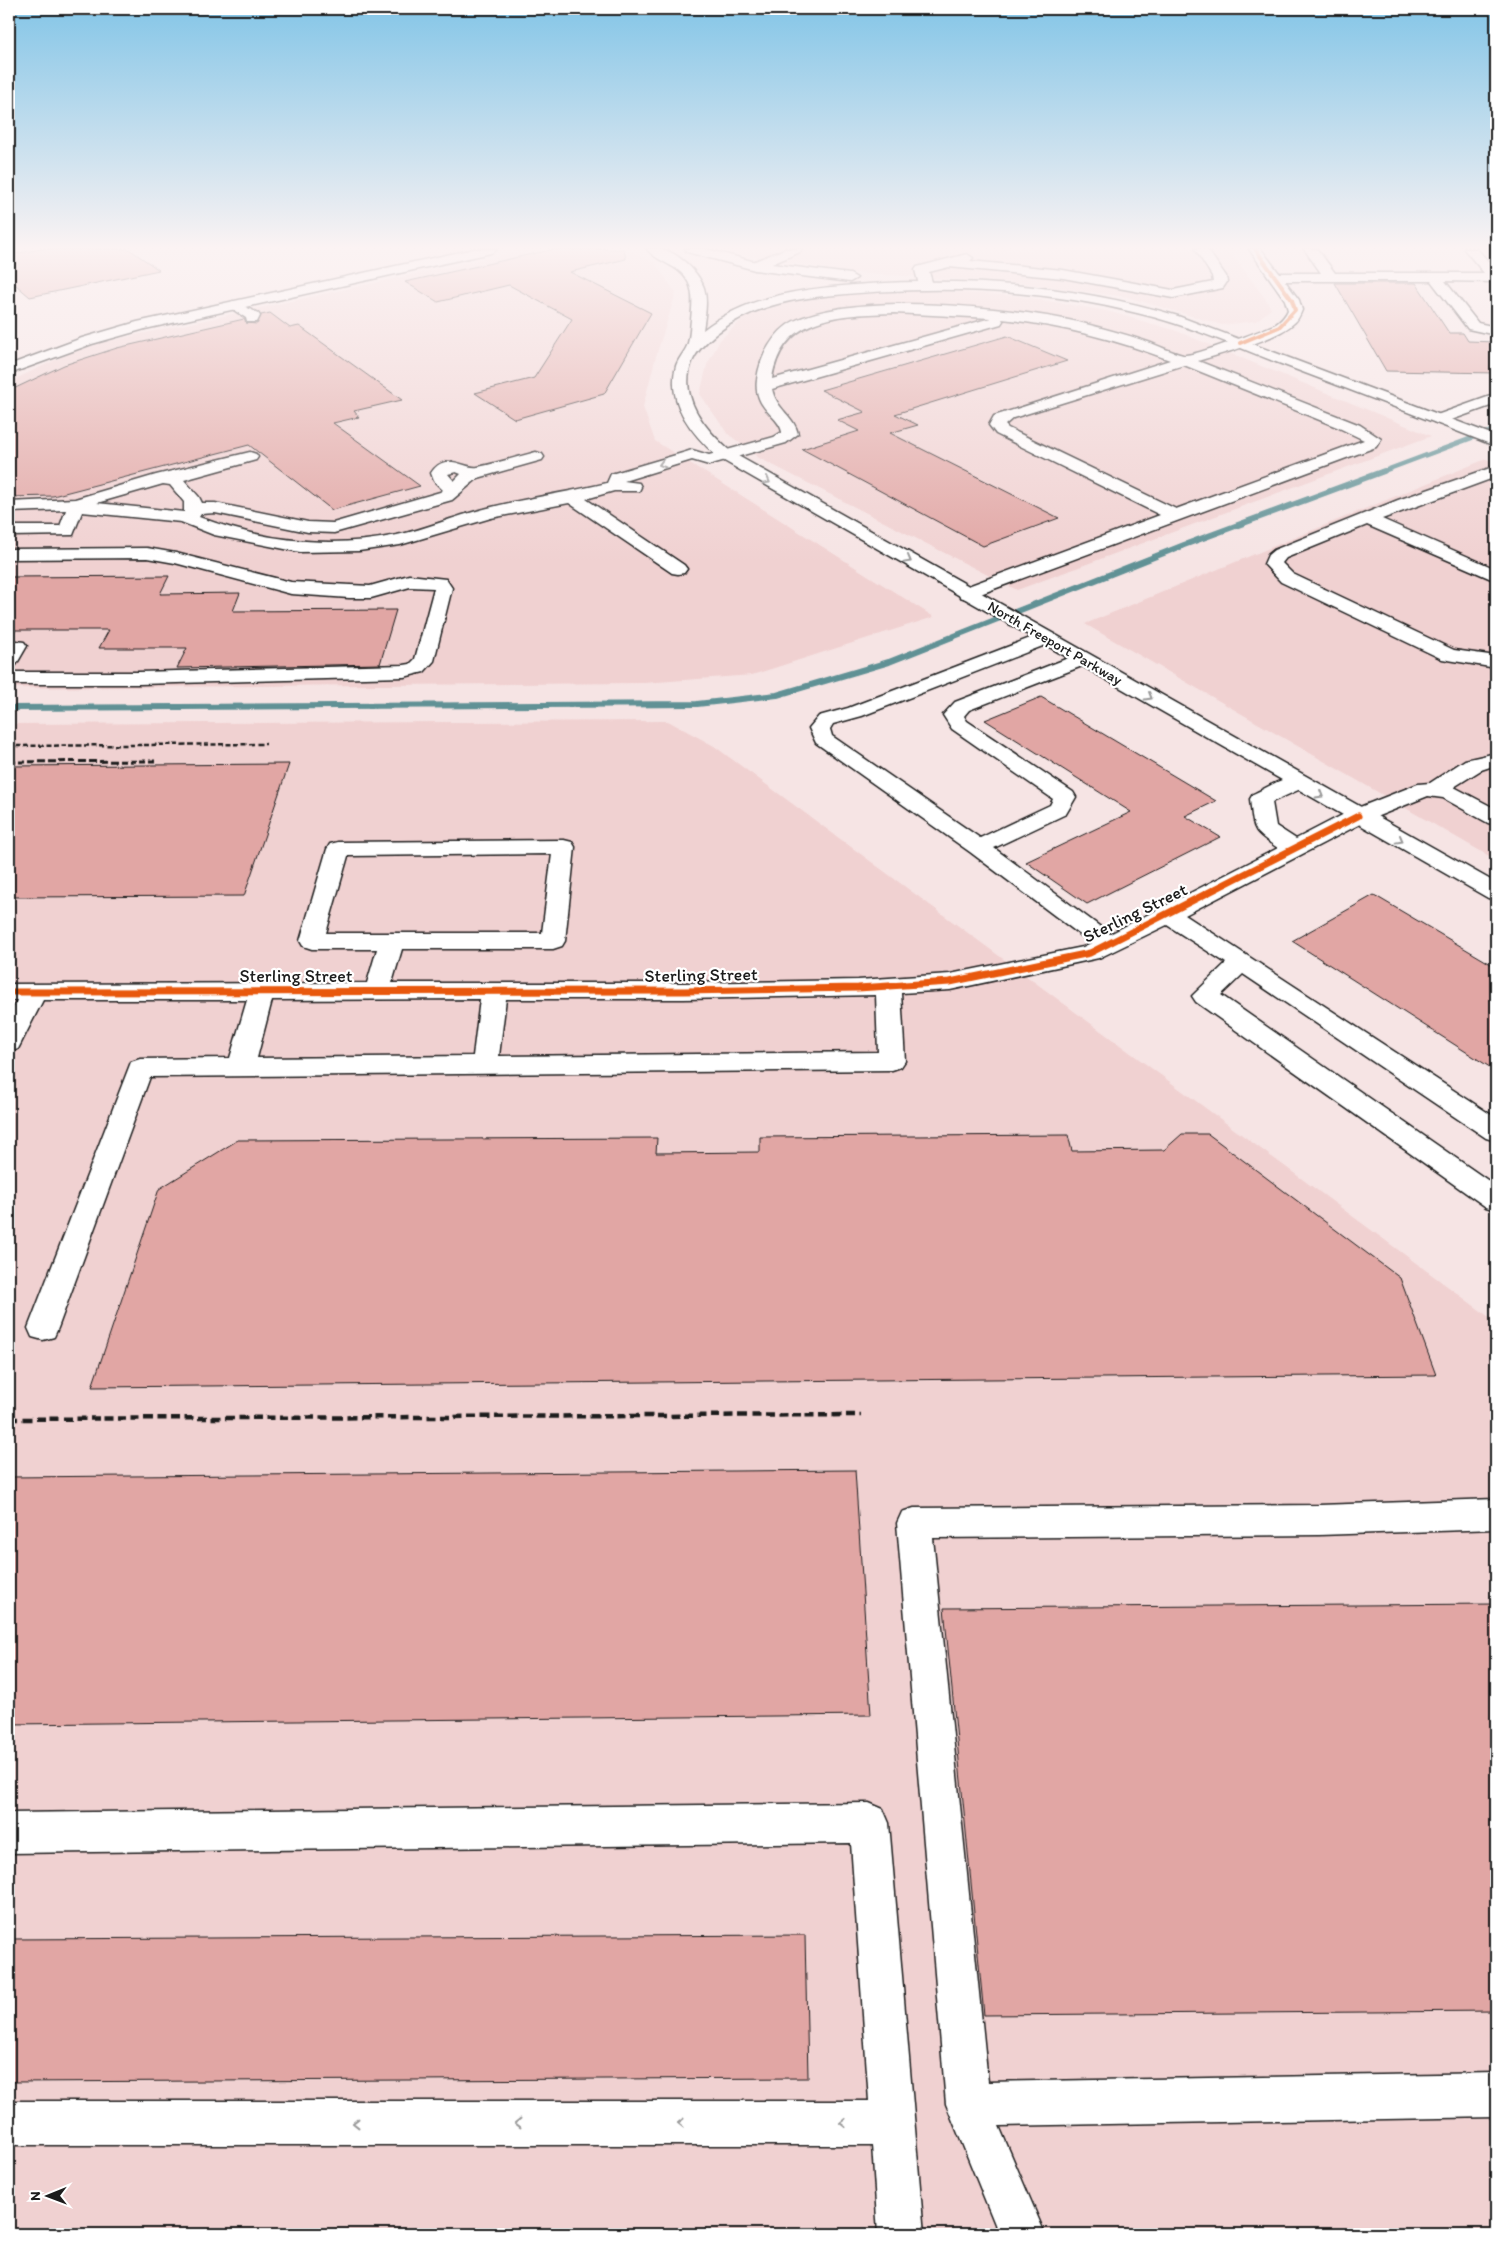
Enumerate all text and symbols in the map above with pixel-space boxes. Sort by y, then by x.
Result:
one-way arrow [659,459,667,469]
one-way arrow [761,474,770,484]
one-way arrow [903,554,912,564]
street label: North Freeport Parkway [984,597,1126,689]
one-way arrow [1144,691,1153,701]
one-way arrow [1315,789,1324,799]
one-way arrow [1395,834,1404,844]
street label: Sterling Street [1079,878,1191,948]
street label: Sterling Street [644,963,758,987]
street label: Sterling Street [239,965,353,987]
one-way arrow [352,2118,360,2128]
one-way arrow [514,2118,522,2128]
one-way arrow [677,2118,684,2128]
one-way arrow [839,2118,847,2128]
north arrow [22,2170,72,2220]
text: N [27,2191,44,2201]

